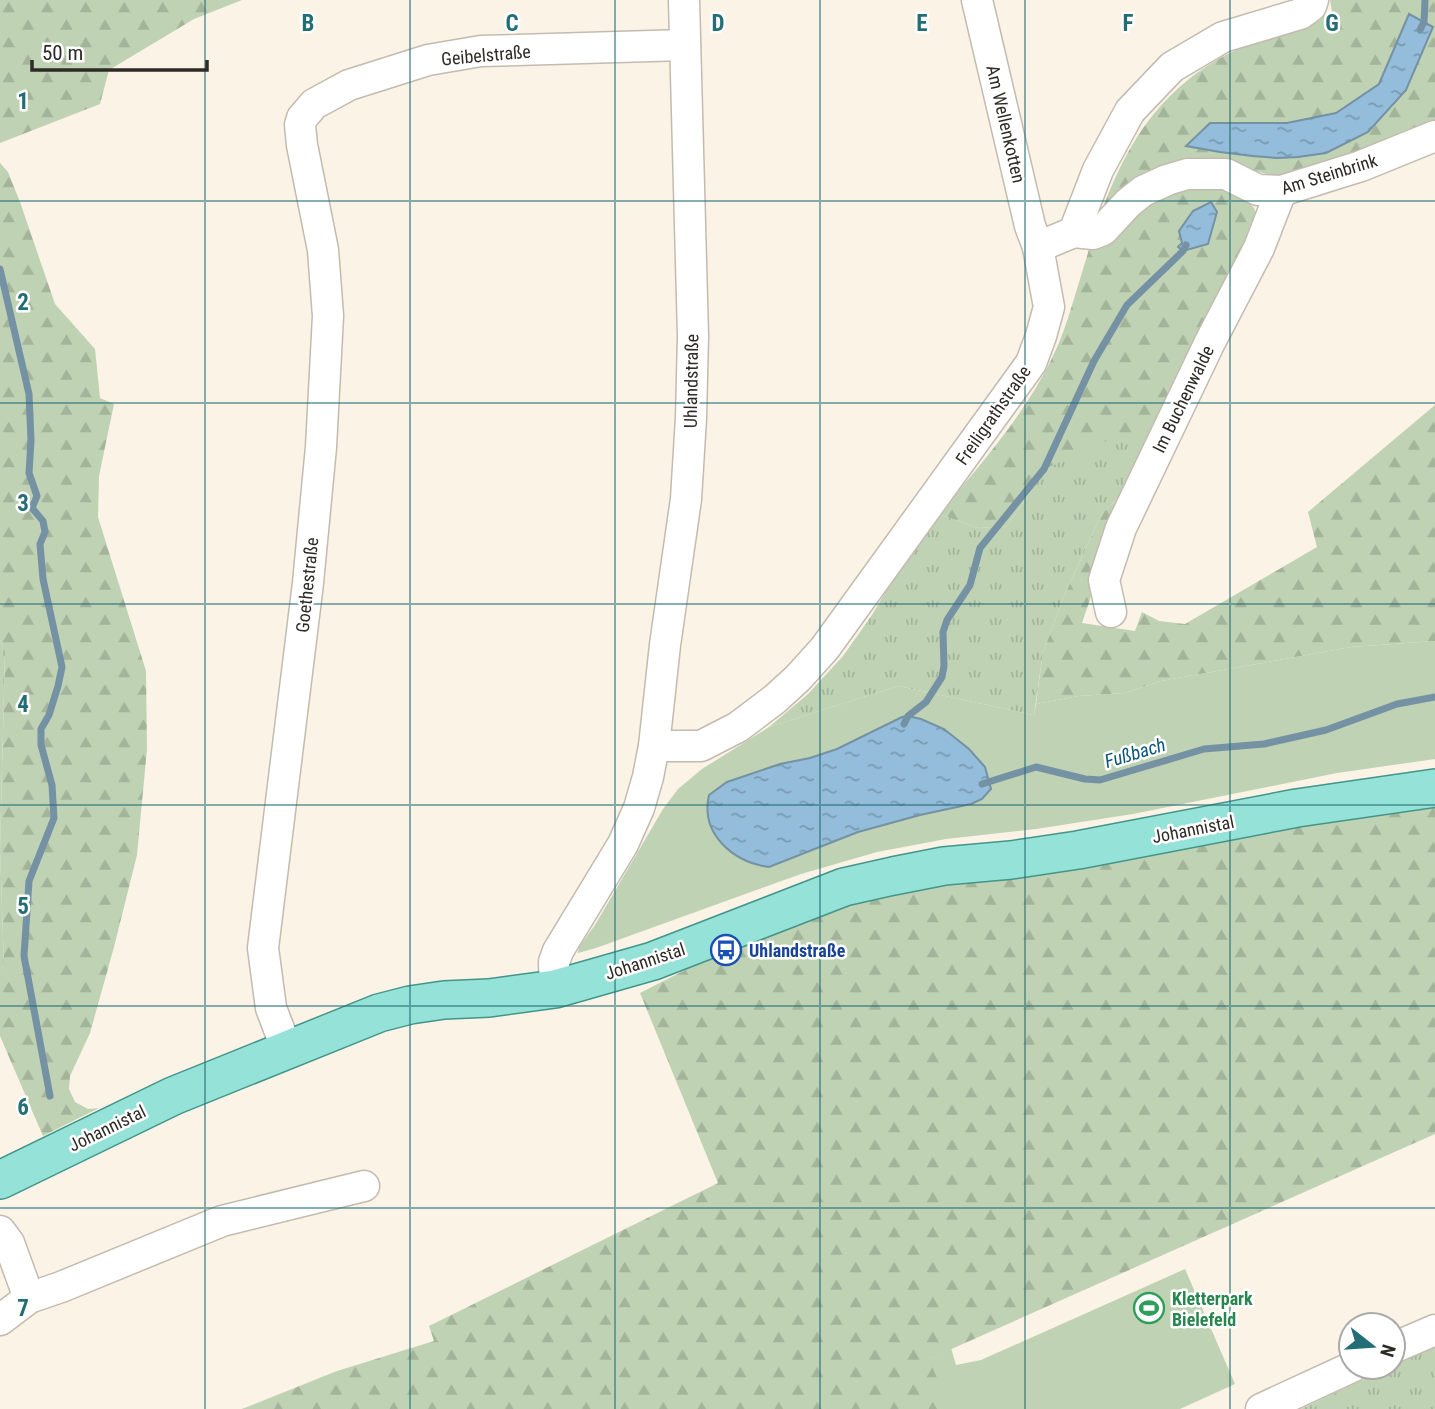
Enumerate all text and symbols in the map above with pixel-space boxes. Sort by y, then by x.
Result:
text: B [302,10,314,37]
text: C [505,10,519,37]
text: D [712,10,725,37]
text: E [916,10,928,37]
text: F [1123,10,1134,37]
text: G [1325,10,1339,37]
scale bar [32,28,206,72]
text: 50 m [42,41,83,65]
street label: Geibelstraße [440,41,532,69]
street label: Am Wellenkotten [982,63,1030,185]
text: 1 [17,88,29,115]
street label: Am Steinbrink [1278,149,1380,199]
text: 2 [17,289,29,316]
street label: Uhlandstraße [680,334,702,428]
street label: Im Buchenwalde [1148,342,1218,456]
street label: Freiligrathstraße [951,361,1035,469]
text: 3 [17,490,29,517]
street label: Goethestraße [292,536,322,634]
text: 4 [17,691,29,718]
water label: Fußbach [1102,733,1168,773]
street label: Johannistal [1150,811,1236,847]
text: 5 [17,893,29,920]
bus stop icon: Uhlandstraße [709,933,743,967]
street label: Johannistal [602,938,688,984]
place label: Uhlandstraße [749,940,846,961]
text: 6 [17,1094,29,1121]
street label: Johannistal [65,1100,149,1156]
place label: Kletterpark Bielefeld [1172,1288,1253,1330]
sports icon: Kletterpark Bielefeld [1132,1291,1166,1325]
text: 7 [17,1295,29,1322]
north arrow [1337,1311,1407,1381]
text: N [1375,1342,1400,1360]

